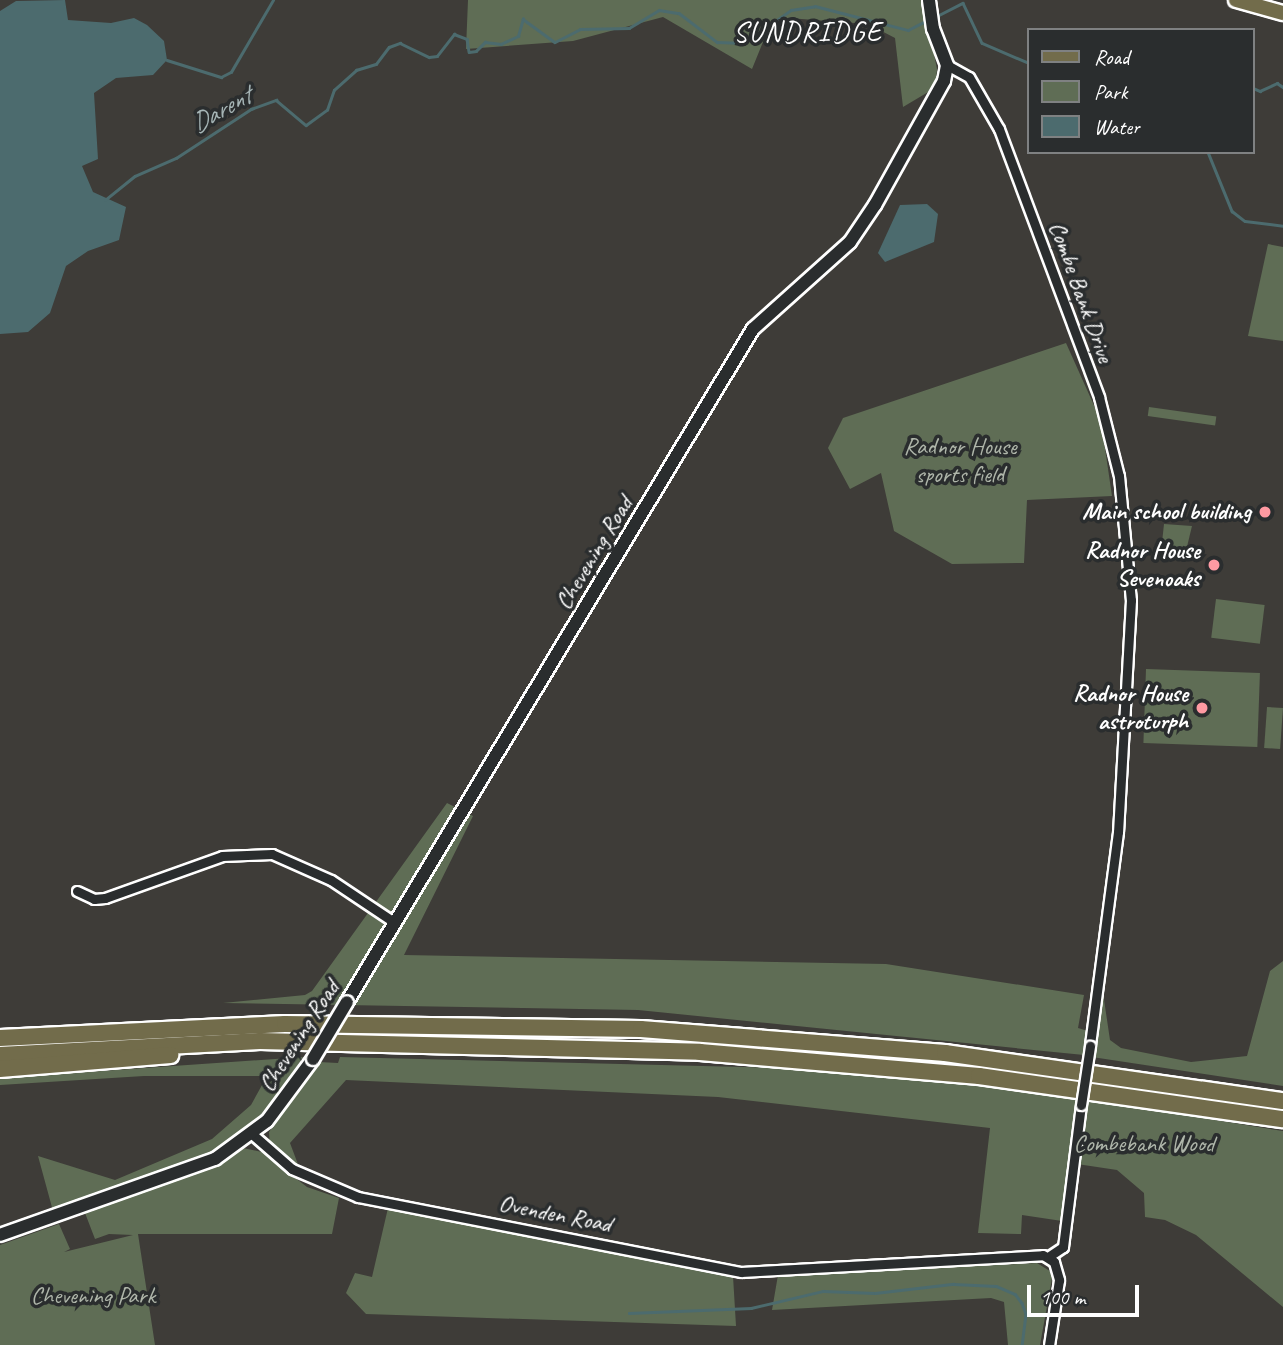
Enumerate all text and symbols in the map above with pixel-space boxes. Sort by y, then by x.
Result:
district label: SUNDRIDGE [735,15,881,49]
legend [1028,28,1255,154]
text: Road [1094,44,1129,70]
text: Park [1094,79,1127,105]
water label: Darent [185,80,257,140]
text: Water [1094,114,1140,140]
street label: Combe Bank Drive [1042,217,1120,367]
park label: Radnor House sports field [903,433,1017,489]
street label: Chevening Road [549,491,639,615]
place label: Main school building [1083,498,1251,526]
marker: Main school building [1257,504,1273,520]
place label: Radnor House Sevenoaks [1085,537,1200,593]
marker: Radnor House Sevenoaks [1206,557,1222,573]
place label: Radnor House astroturph [1073,680,1188,736]
marker: Radnor House astroturph [1194,700,1210,716]
street label: Chevening Road [252,975,346,1097]
park label: Combebank Wood [1074,1130,1214,1158]
street label: Ovenden Road [497,1189,613,1239]
scale bar [1031,1272,1143,1316]
park label: Chevening Park [31,1282,155,1310]
text: 100 m [1040,1284,1085,1310]

